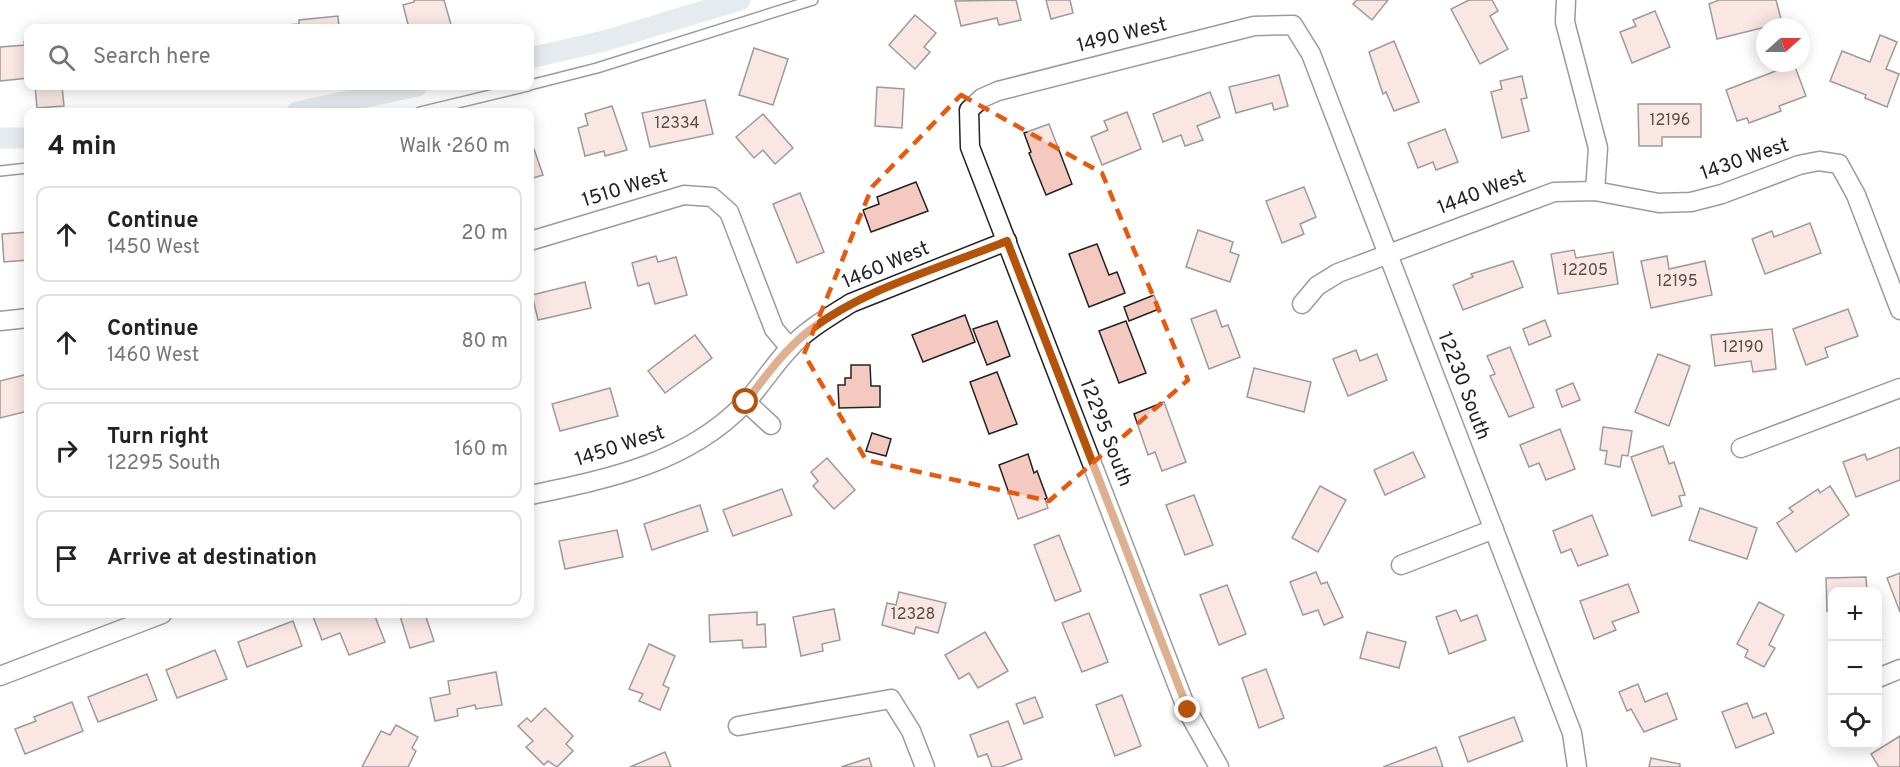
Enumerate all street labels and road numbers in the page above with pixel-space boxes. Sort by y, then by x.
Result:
street label: 1490 West [1074,12,1170,60]
street label: 1430 West [1697,133,1793,187]
street label: 1510 West [579,164,671,214]
street label: 1440 West [1434,164,1530,222]
street label: 1460 West [838,236,934,296]
street label: 12230 South [1430,328,1496,444]
street label: 12295 South [1073,375,1137,491]
street label: 1450 West [572,420,668,474]

